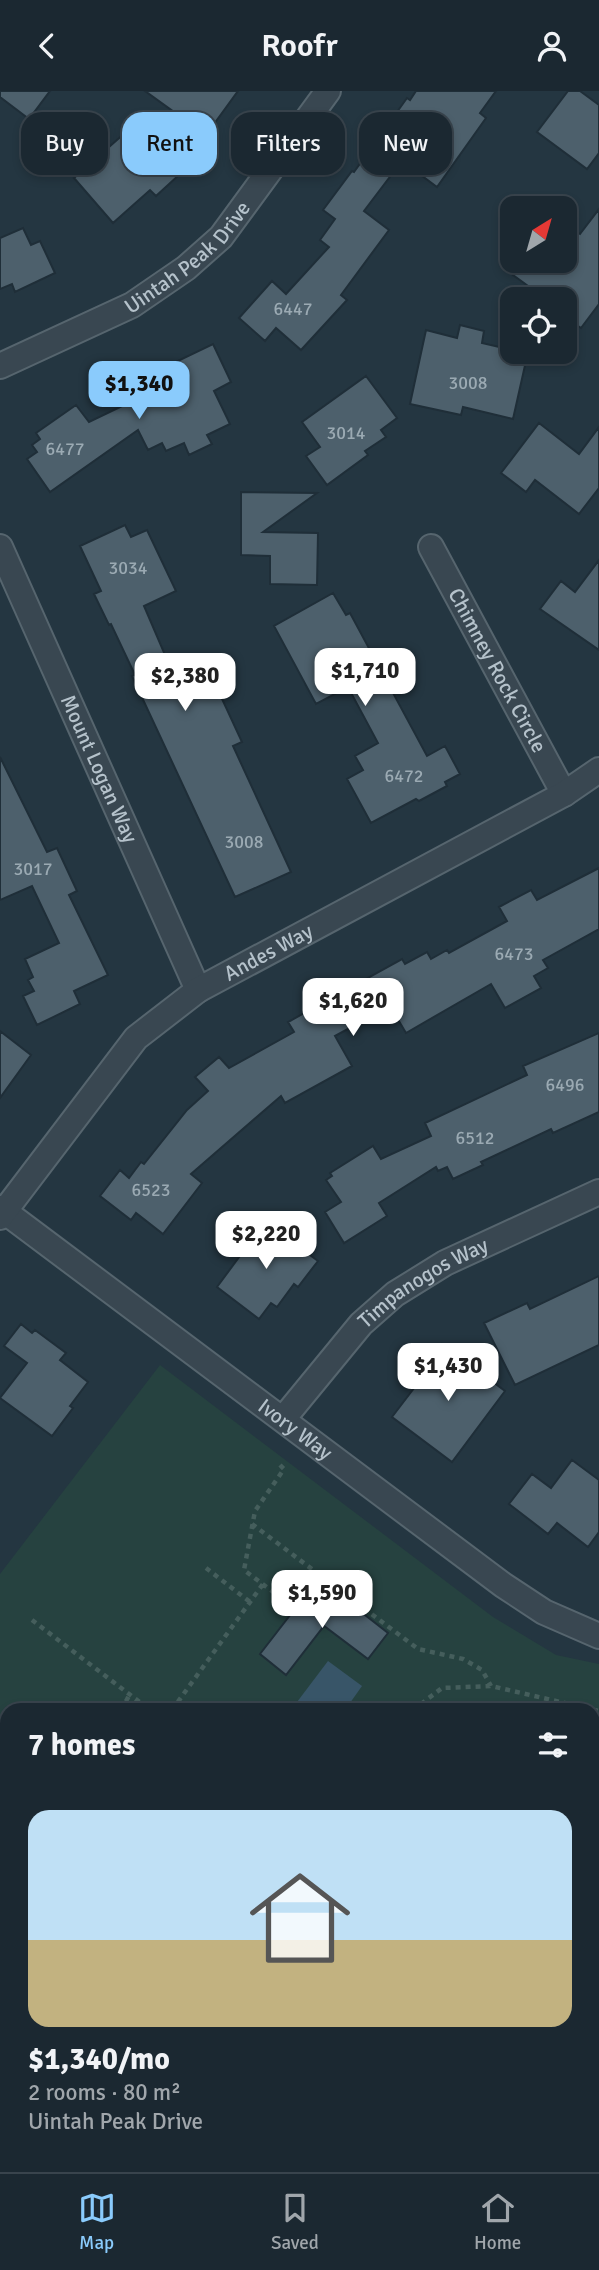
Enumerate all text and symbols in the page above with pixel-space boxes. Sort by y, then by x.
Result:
text: Roofr [261,26,338,65]
icon: back [28,27,66,65]
icon: person [533,27,571,65]
chip: Buy [21,112,108,175]
chip: Rent [122,112,217,175]
chip: Filters [231,112,345,175]
chip: New [359,112,452,175]
street label: Uintah Peak Drive [119,196,256,319]
north arrow [500,196,578,273]
map controls [500,196,577,364]
button: locate [500,287,577,364]
house number: 6447 [274,298,312,320]
pin: $1,340 [82,361,196,421]
text: $1,340 [105,369,173,398]
house number: 3008 [449,372,487,394]
house number: 3014 [327,422,366,444]
house number: 6477 [46,438,84,460]
house number: 3034 [109,557,148,579]
street label: Chimney Rock Circle [442,583,552,757]
pin: $1,710 [308,649,422,708]
pin: $2,380 [128,653,242,713]
text: $1,710 [331,656,399,685]
text: $2,380 [151,661,219,690]
street label: Mount Logan Way [55,691,144,847]
house number: 6472 [385,765,423,787]
house number: 3008 [225,831,263,853]
house number: 3017 [14,858,52,880]
street label: Andes Way [219,918,317,987]
house number: 6473 [495,943,533,965]
pin: $1,620 [296,979,410,1038]
text: $1,620 [319,986,387,1015]
house number: 6496 [546,1074,584,1096]
house number: 6512 [456,1127,494,1149]
house number: 6523 [132,1179,170,1201]
pin: $2,220 [209,1211,323,1271]
text: $2,220 [232,1219,300,1248]
street label: Timpanogos Way [352,1232,492,1334]
pin: $1,430 [391,1343,505,1403]
text: $1,430 [414,1351,482,1380]
street label: Ivory Way [253,1393,338,1466]
pin: $1,590 [265,1571,379,1630]
text: $1,590 [288,1578,356,1607]
icon: filters [534,1726,572,1764]
text: 7 homes [28,1727,135,1764]
icon: home [237,1855,363,1981]
text: $1,340/mo [28,2041,170,2078]
text: 2 rooms · 80 m² [28,2078,181,2107]
text: Uintah Peak Drive [28,2107,203,2136]
tab: Map [78,2189,116,2255]
tab: Saved [271,2189,319,2255]
tab: Home [474,2189,521,2255]

